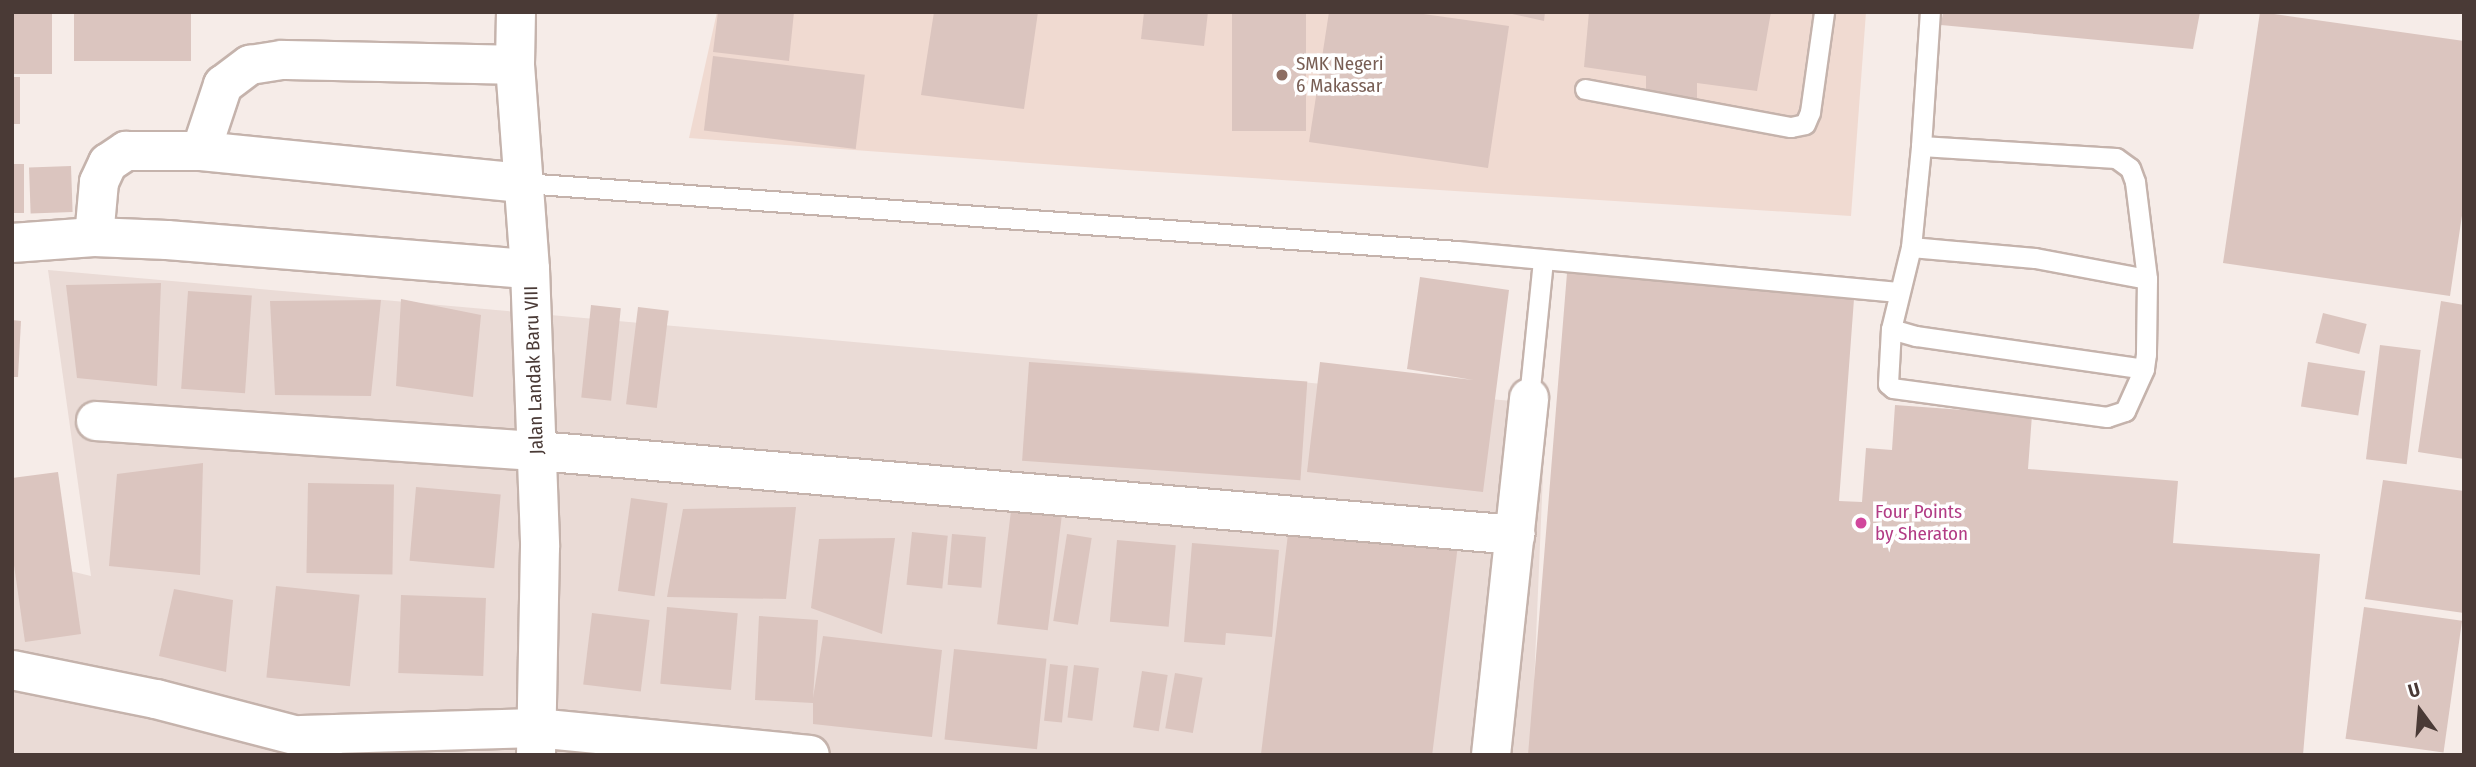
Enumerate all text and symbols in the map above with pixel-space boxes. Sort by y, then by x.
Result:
place label: SMK Negeri 6 Makassar [1296,53,1384,97]
marker: SMK Negeri 6 Makassar [1274,67,1290,83]
street label: Jalan Landak Baru VIII [520,285,548,455]
place label: Four Points by Sheraton [1875,501,1968,545]
marker: Four Points by Sheraton [1853,515,1869,531]
north arrow [2385,676,2455,746]
text: U [2406,678,2423,703]

